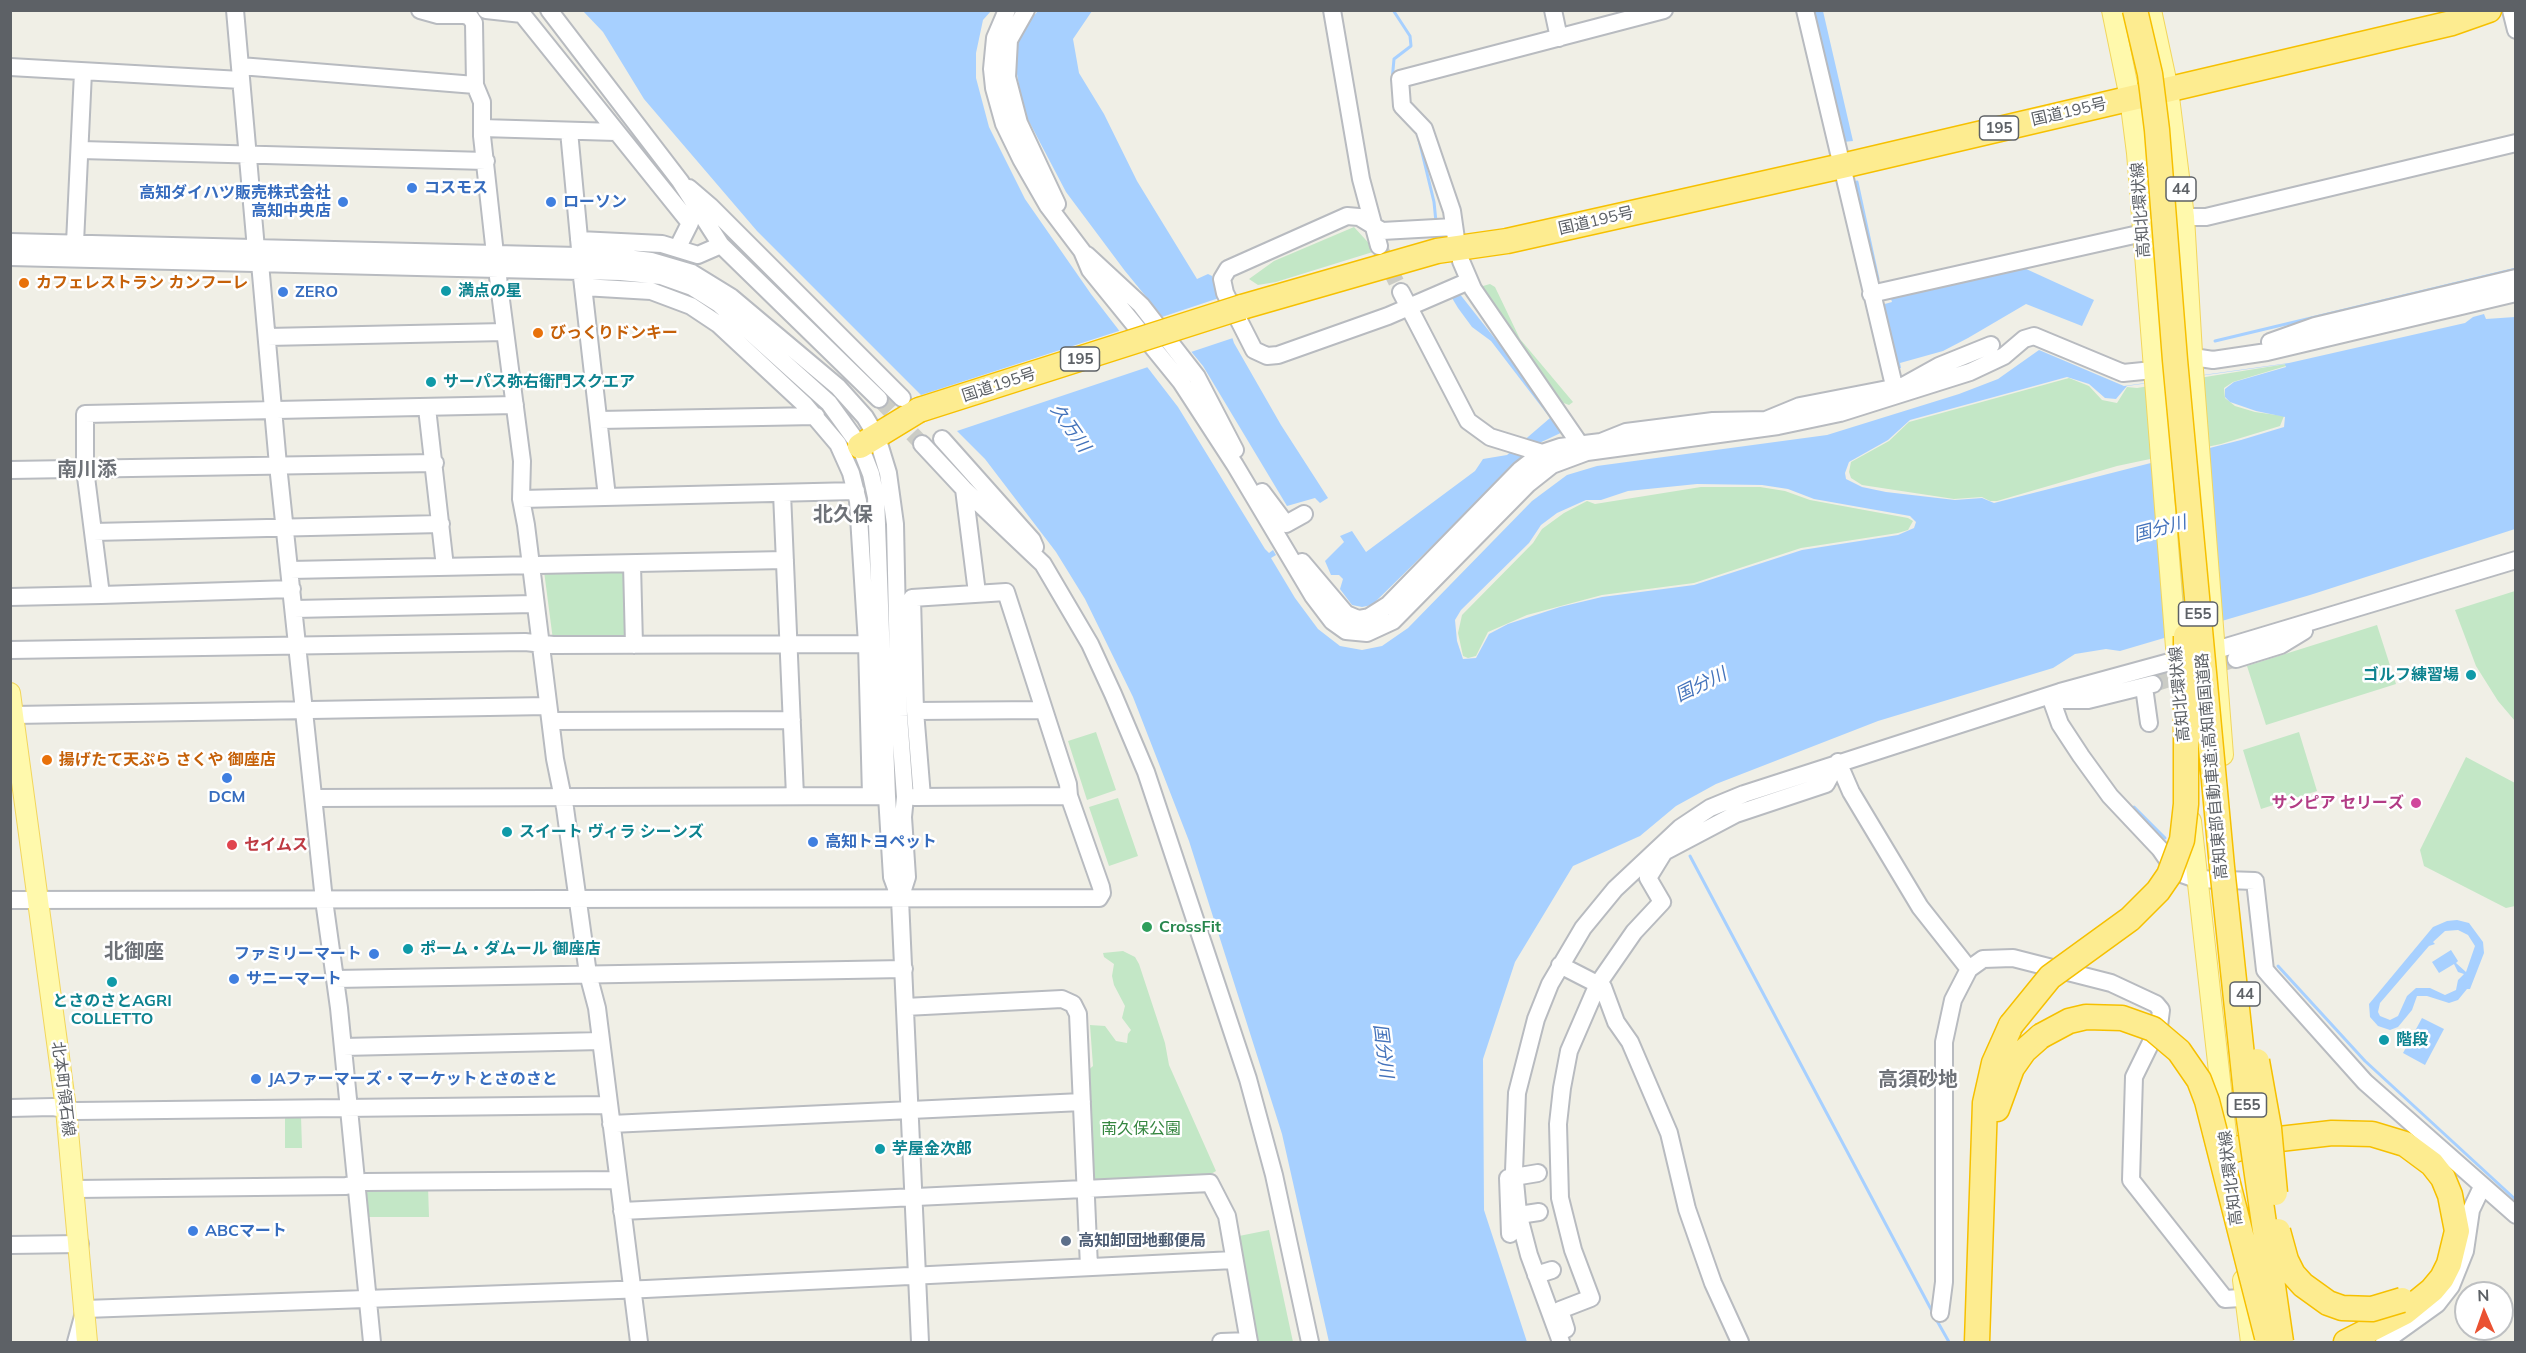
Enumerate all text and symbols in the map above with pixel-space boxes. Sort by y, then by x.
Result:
street label: 国道195号 [2029,94,2109,130]
road number: 195 [1980,116,2018,140]
street label: 高知北環状線 [2128,161,2154,259]
road number: 44 [2166,177,2196,201]
place label: コスモス [424,178,488,198]
marker: コスモス [405,181,419,195]
place label: 高知ダイハツ販売株式会社 高知中央店 [139,183,331,221]
place label: ローソン [563,192,627,212]
marker: 高知ダイハツ販売株式会社 高知中央店 [336,195,350,209]
marker: ローソン [544,195,558,209]
street label: 国道195号 [1556,203,1636,239]
place label: カフェレストラン カンフーレ [36,273,248,293]
marker: カフェレストラン カンフーレ [17,276,31,290]
place label: 満点の星 [458,281,522,301]
place label: ZERO [295,282,338,302]
marker: 満点の星 [439,284,453,298]
marker: ZERO [276,285,290,299]
place label: びっくりドンキー [550,323,678,343]
marker: びっくりドンキー [531,326,545,340]
road number: 195 [1060,347,1100,371]
street label: 国道195号 [960,364,1038,406]
place label: サーパス弥右衛門スクエア [443,372,635,392]
marker: サーパス弥右衛門スクエア [424,375,438,389]
water label: 久万川 [1046,400,1094,456]
district label: 南川添 [57,458,117,482]
district label: 北久保 [813,503,873,527]
water label: 国分川 [2131,512,2189,546]
road number: E55 [2178,602,2218,626]
street label: 高知北環状線 [2166,645,2194,743]
street label: 高知東部自動車道;高知南国道路 [2193,652,2231,880]
water label: 国分川 [1672,663,1730,707]
place label: ゴルフ練習場 [2363,665,2459,685]
marker: ゴルフ練習場 [2464,668,2478,682]
place label: 揚げたて天ぷら さくや 御座店 [59,750,276,770]
marker: 揚げたて天ぷら さくや 御座店 [40,753,54,767]
marker: DCM [220,771,234,785]
place label: DCM [208,787,246,807]
place label: サンピア セリーズ [2272,793,2404,813]
marker: サンピア セリーズ [2409,796,2423,810]
place label: スイート ヴィラ シーンズ [519,822,704,842]
marker: スイート ヴィラ シーンズ [500,825,514,839]
place label: 高知トヨペット [825,832,937,852]
place label: セイムス [244,835,308,855]
marker: 高知トヨペット [806,835,820,849]
marker: セイムス [225,838,239,852]
place label: CrossFit [1159,917,1221,937]
marker: CrossFit [1140,920,1154,934]
place label: ポーム・ダムール 御座店 [420,939,600,959]
district label: 北御座 [104,940,164,964]
marker: ポーム・ダムール 御座店 [401,942,415,956]
place label: ファミリーマート [234,944,362,964]
marker: ファミリーマート [367,947,381,961]
place label: サニーマート [246,969,342,989]
marker: サニーマート [227,972,241,986]
marker: とさのさとAGRI COLLETTO [105,975,119,989]
road number: 44 [2230,982,2260,1006]
place label: とさのさとAGRI COLLETTO [52,991,172,1029]
water label: 国分川 [1369,1023,1397,1079]
place label: 階段 [2396,1030,2428,1050]
marker: 階段 [2377,1033,2391,1047]
street label: 北本町領石線 [48,1040,78,1138]
district label: 高須砂地 [1878,1068,1958,1092]
place label: JAファーマーズ・マーケットとさのさと [268,1069,558,1089]
marker: JAファーマーズ・マーケットとさのさと [249,1072,263,1086]
road number: E55 [2228,1093,2266,1117]
park label: 南久保公園 [1101,1119,1181,1139]
street label: 高知北環状線 [2216,1129,2246,1227]
place label: 芋屋金次郎 [892,1139,972,1159]
marker: 芋屋金次郎 [873,1142,887,1156]
place label: ABCマート [205,1221,287,1241]
marker: ABCマート [186,1224,200,1238]
place label: 高知卸団地郵便局 [1078,1231,1206,1251]
marker: 高知卸団地郵便局 [1059,1234,1073,1248]
north arrow [2454,1281,2514,1341]
text: N [2477,1285,2490,1305]

